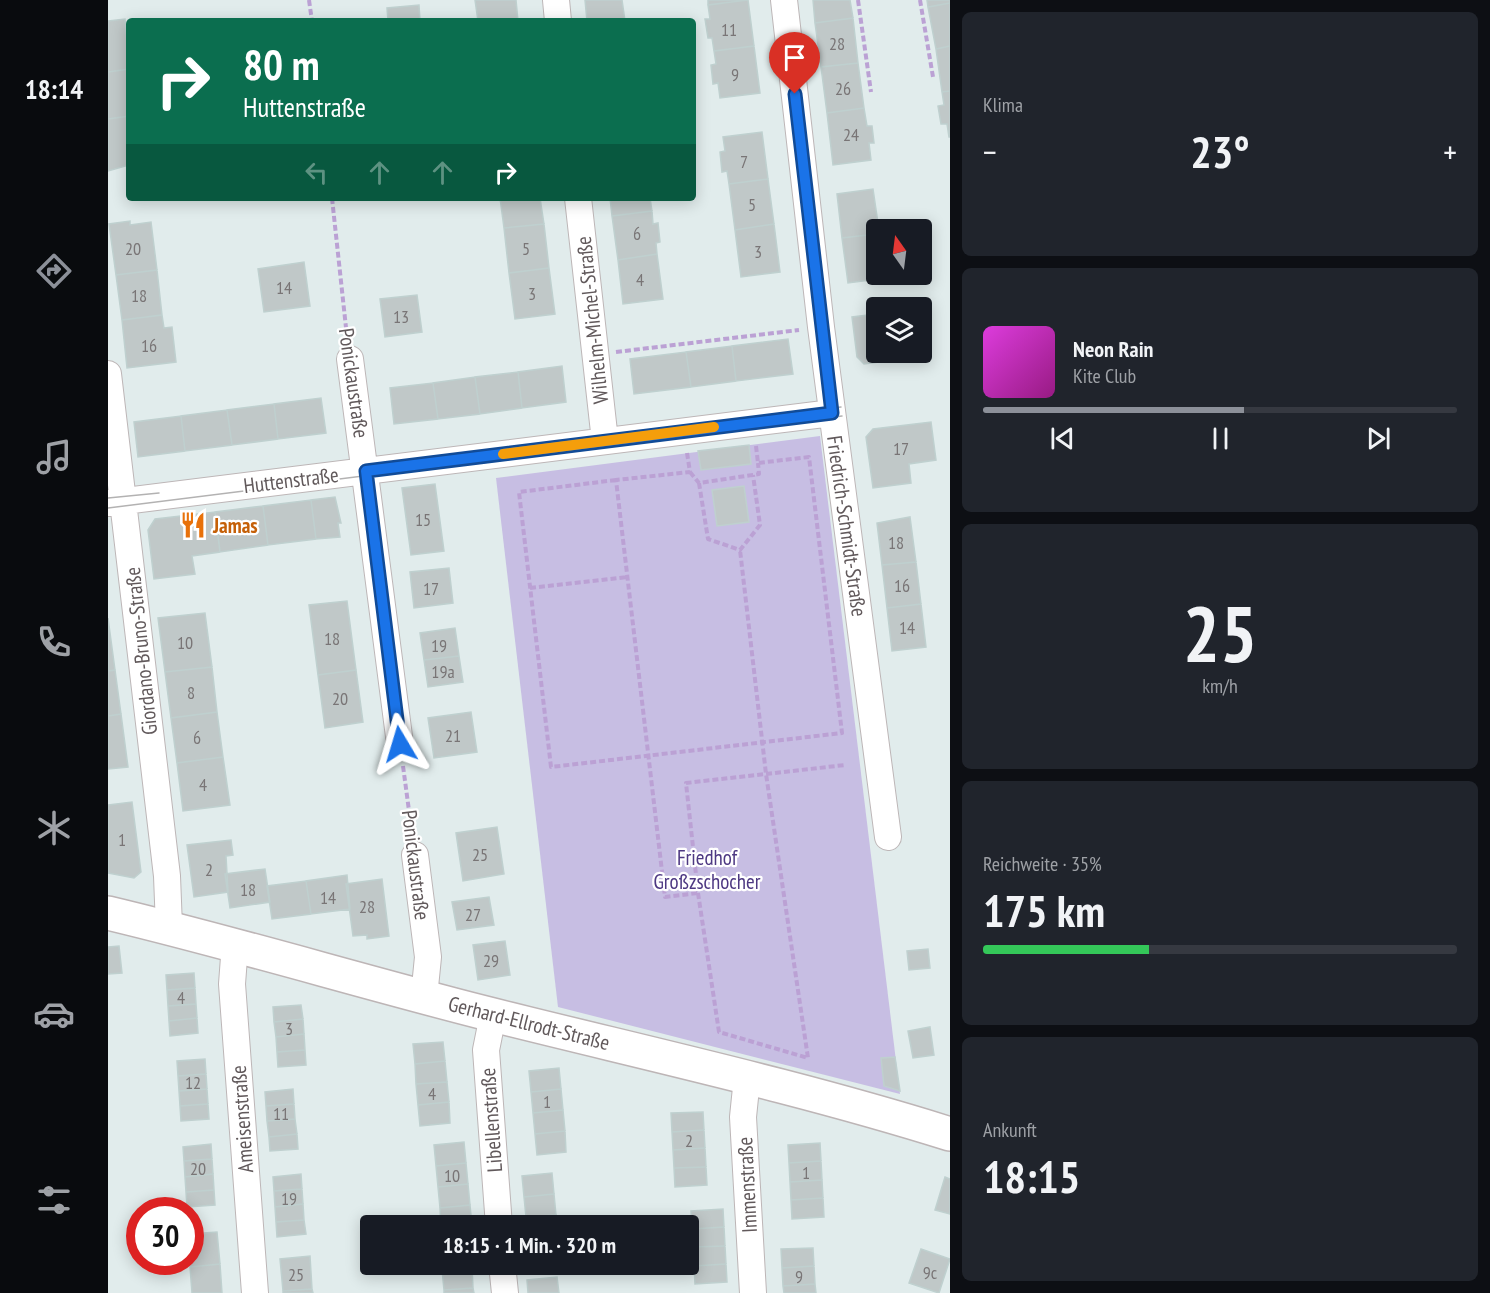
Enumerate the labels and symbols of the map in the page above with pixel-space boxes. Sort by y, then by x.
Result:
house number: 11 [721,18,737,41]
pin [769,32,820,94]
house number: 28 [829,32,845,55]
house number: 9 [731,63,739,86]
house number: 26 [835,77,851,100]
house number: 24 [843,123,859,146]
house number: 7 [740,150,748,173]
house number: 5 [748,193,756,216]
north arrow [866,219,932,285]
house number: 6 [633,222,641,245]
street label: Wilhelm-Michel-Straße [570,235,614,405]
house number: 20 [125,237,141,260]
house number: 5 [522,237,530,260]
house number: 3 [754,240,762,263]
house number: 4 [636,268,644,291]
house number: 14 [276,276,292,299]
house number: 3 [528,282,536,305]
house number: 18 [131,284,147,307]
house number: 13 [393,305,409,328]
street label: Ponickaustraße [333,326,375,440]
house number: 16 [141,334,157,357]
street label: Friedrich-Schmidt-Straße [821,434,873,618]
house number: 17 [893,437,909,460]
street label: Huttenstraße [242,461,340,499]
house number: 15 [415,508,431,531]
restaurant icon: Jamas [178,510,208,540]
place label: Jamas [212,512,258,539]
house number: 18 [888,531,904,554]
street label: Giordano-Bruno-Straße [119,566,163,736]
house number: 16 [894,574,910,597]
house number: 17 [423,577,439,600]
house number: 14 [899,616,915,639]
house number: 18 [324,627,340,650]
house number: 10 [177,631,193,654]
house number: 19 [431,634,447,657]
house number: 19a [431,660,455,683]
house number: 8 [187,681,195,704]
house number: 20 [332,687,348,710]
position arrow [368,712,432,776]
house number: 21 [445,724,461,747]
house number: 6 [193,726,201,749]
house number: 4 [199,773,207,796]
street label: Ponickaustraße [396,808,436,922]
house number: 1 [118,828,126,851]
house number: 25 [472,843,488,866]
park label: Friedhof Großzschocher [654,844,761,895]
house number: 2 [205,858,213,881]
house number: 18 [240,878,256,901]
house number: 14 [320,886,336,909]
house number: 28 [359,895,375,918]
house number: 27 [465,903,481,926]
house number: 29 [483,949,499,972]
house number: 4 [177,986,185,1009]
street label: Gerhard-Ellrodt-Straße [446,990,612,1056]
house number: 3 [285,1017,293,1040]
street label: Ameisenstraße [225,1064,259,1174]
street label: Libellenstraße [474,1067,508,1173]
house number: 12 [185,1071,201,1094]
house number: 4 [428,1082,436,1105]
house number: 1 [543,1090,551,1113]
house number: 11 [273,1102,289,1125]
house number: 2 [685,1129,693,1152]
street label: Immenstraße [731,1136,763,1234]
house number: 20 [190,1157,206,1180]
house number: 1 [802,1161,810,1184]
house number: 10 [444,1164,460,1187]
house number: 19 [281,1187,297,1210]
speed limit sign: 30 [126,1197,204,1275]
house number: 9c [923,1261,938,1284]
house number: 25 [288,1263,304,1286]
house number: 9 [795,1265,803,1288]

